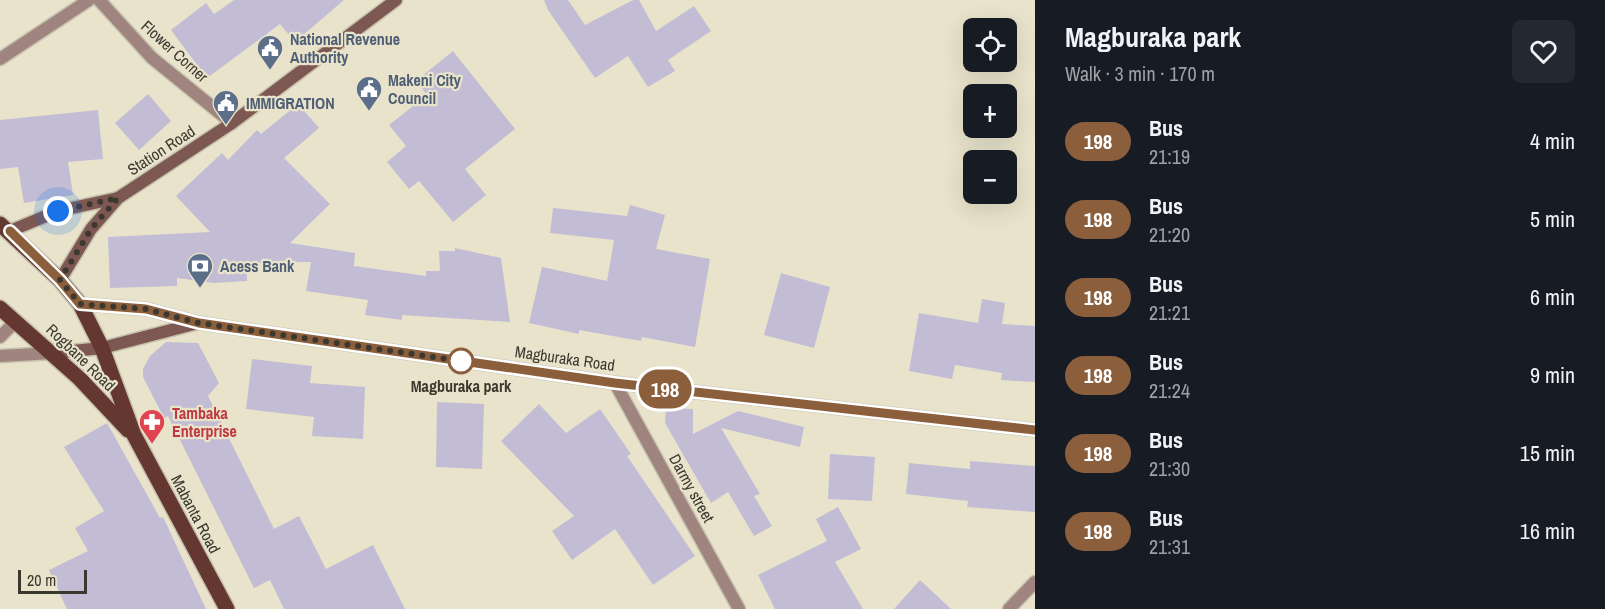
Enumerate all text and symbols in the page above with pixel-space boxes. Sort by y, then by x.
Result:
street label: Flower Corner [137,15,214,87]
map controls [963,18,1017,204]
button: locate [963,18,1017,72]
text: Magburaka park [1065,18,1241,56]
button: heart [1512,20,1575,83]
place label: National Revenue Authority [290,28,400,68]
public building icon: National Revenue Authority [255,33,285,71]
text: Walk · 3 min · 170 m [1065,60,1215,87]
place label: Makeni City Council [388,69,462,109]
public building icon: Makeni City Council [354,74,384,112]
button: + [963,84,1017,138]
public building icon: IMMIGRATION [211,88,241,126]
place label: IMMIGRATION [246,92,335,114]
text: Bus [1149,113,1183,143]
street label: Station Road [123,120,199,180]
text: 4 min [1530,126,1575,156]
text: 198 [1084,127,1112,156]
text: 21:19 [1149,143,1190,170]
button: − [963,150,1017,204]
text: Bus [1149,191,1183,221]
your location [43,196,73,226]
text: 5 min [1530,204,1575,234]
text: 198 [1084,205,1112,234]
text: 21:20 [1149,221,1190,248]
bank icon: Acess Bank [185,251,215,289]
place label: Acess Bank [220,255,295,277]
text: Bus [1149,269,1183,299]
text: 6 min [1530,282,1575,312]
text: 198 [1084,283,1112,312]
text: 21:21 [1149,299,1190,326]
street label: Rogbane Road [42,318,120,396]
street label: Magburaka Road [514,340,616,376]
text: Bus [1149,347,1183,377]
marker: Magburaka park [448,348,474,374]
text: 9 min [1530,360,1575,390]
text: 198 [1084,361,1112,390]
line badge: 198 [630,370,700,408]
place label: Magburaka park [411,375,512,397]
text: 198 [651,375,679,404]
text: 21:24 [1149,377,1190,404]
place label: Tambaka Enterprise [172,402,237,442]
pharmacy icon: Tambaka Enterprise [137,407,167,445]
text: Bus [1149,425,1183,455]
text: 15 min [1520,438,1575,468]
text: 198 [1084,439,1112,468]
street label: Darmy street [664,450,720,526]
text: 21:30 [1149,455,1190,482]
street label: Mabanta Road [166,471,226,557]
text: Bus [1149,503,1183,533]
text: 16 min [1520,516,1575,546]
text: 198 [1084,517,1112,546]
text: 21:31 [1149,533,1190,560]
scale bar [18,567,87,594]
text: 20 m [27,569,56,591]

